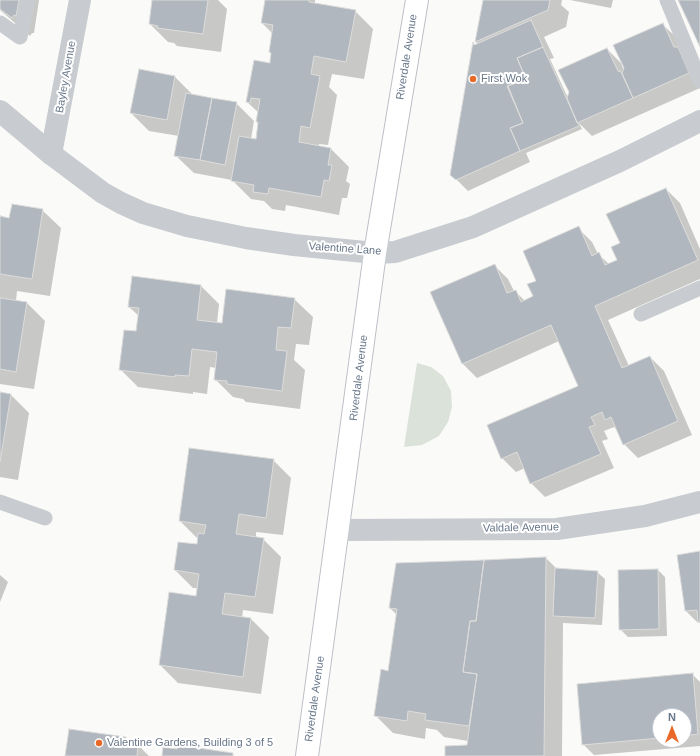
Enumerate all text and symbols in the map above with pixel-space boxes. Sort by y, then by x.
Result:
street label: Riverdale Avenue [394,13,420,101]
street label: Bayley Avenue [53,40,79,114]
place label: First Wok [481,72,527,86]
marker: First Wok [468,74,478,84]
street label: Valentine Lane [308,240,382,258]
street label: Riverdale Avenue [347,334,371,422]
street label: Valdale Avenue [483,521,559,535]
street label: Riverdale Avenue [302,655,328,743]
north arrow [652,708,692,748]
text: N [668,711,676,723]
place label: Valentine Gardens, Building 3 of 5 [107,736,273,750]
marker: Valentine Gardens, Building 3 of 5 [94,738,104,748]

